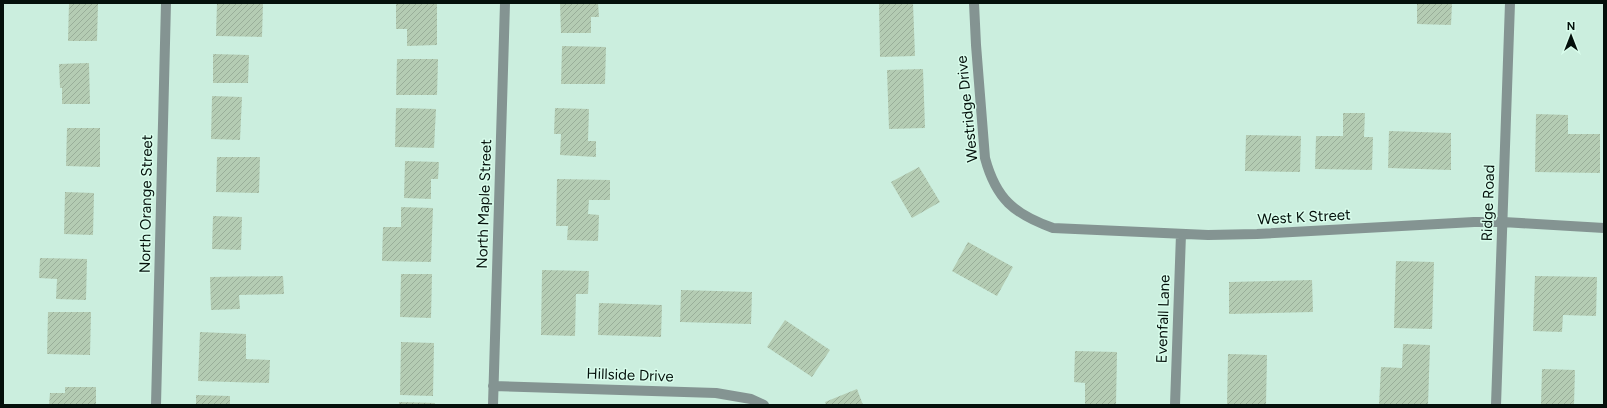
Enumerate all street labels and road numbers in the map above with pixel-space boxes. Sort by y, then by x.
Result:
street label: Westridge Drive [952,55,982,163]
street label: North Orange Street [136,134,156,273]
street label: North Maple Street [473,139,495,269]
street label: Ridge Road [1478,164,1498,242]
street label: West K Street [1257,206,1351,228]
street label: Evenfall Lane [1152,274,1174,364]
street label: Hillside Drive [586,364,674,386]

